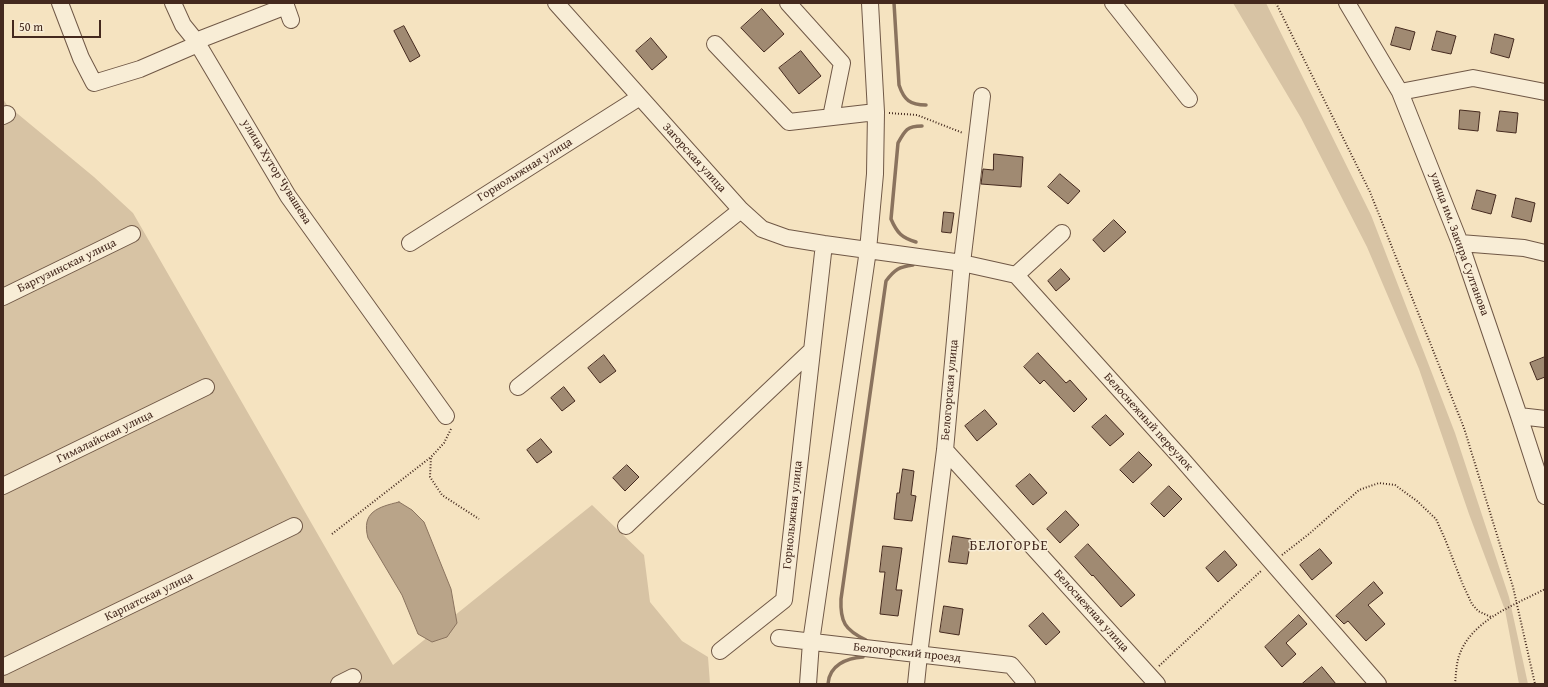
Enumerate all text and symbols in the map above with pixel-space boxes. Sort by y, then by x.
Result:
scale bar [14,12,103,38]
text: 50 m [19,18,43,35]
street label: улица Хутор Чувашева [238,117,314,227]
street label: Загорская улица [659,120,729,196]
street label: Горнолыжная улица [475,135,575,205]
street label: улица им. Закира Султанова [1426,170,1492,318]
street label: Баргузинская улица [15,236,119,296]
street label: Белогорская улица [938,339,962,441]
street label: Белоснежный переулок [1100,370,1196,474]
street label: Гималайская улица [55,407,155,467]
street label: Горнолыжная улица [780,460,806,570]
district label: БЕЛОГОРЬЕ [969,538,1049,554]
street label: Белоснежная улица [1050,567,1132,655]
street label: Карпатская улица [103,569,195,625]
street label: Белогорский проезд [853,640,961,666]

